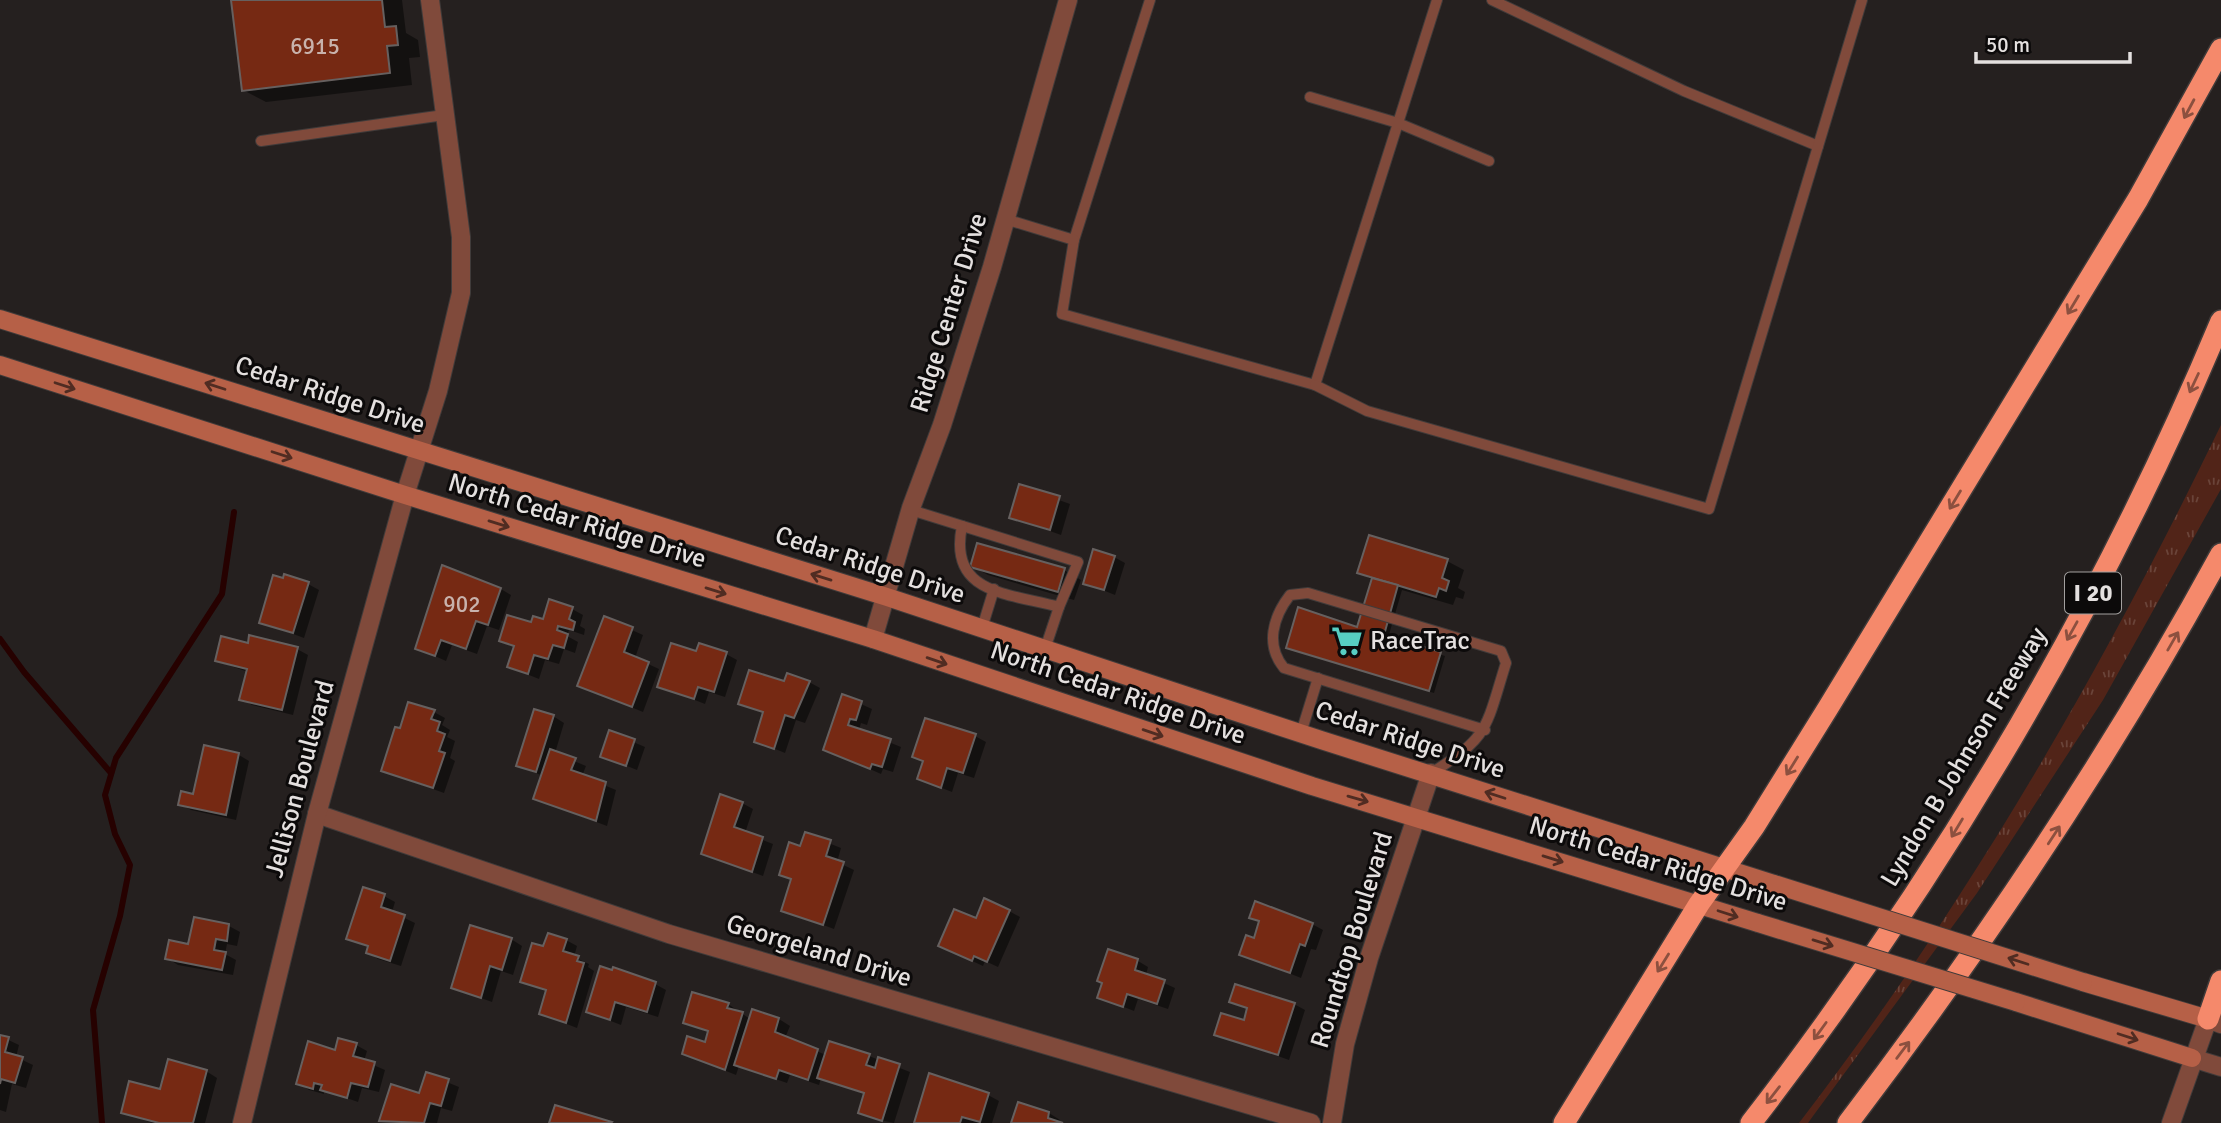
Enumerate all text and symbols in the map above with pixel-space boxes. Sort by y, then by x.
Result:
scale bar [1976,21,2130,65]
house number: 6915 [290,32,340,61]
text: 50 m [1986,32,2030,58]
one-way arrow [2182,99,2196,119]
street label: Ridge Center Drive [903,209,995,417]
one-way arrow [2066,295,2080,315]
street label: Cedar Ridge Drive [231,349,429,441]
one-way arrow [2187,372,2200,393]
one-way arrow [204,379,226,392]
one-way arrow [54,380,76,393]
one-way arrow [270,450,292,463]
street label: North Cedar Ridge Drive [444,467,710,575]
one-way arrow [1948,489,1962,509]
one-way arrow [487,518,509,531]
street label: Cedar Ridge Drive [771,519,969,611]
one-way arrow [811,569,833,582]
road number: I 20 [2065,572,2121,614]
one-way arrow [705,585,727,598]
house number: 902 [443,590,481,619]
street label: Lyndon B Johnson Freeway [1874,621,2054,893]
one-way arrow [2065,621,2079,641]
supermarket icon: RaceTrac [1330,624,1364,658]
place label: RaceTrac [1370,625,1470,657]
one-way arrow [2166,632,2180,652]
street label: North Cedar Ridge Drive [986,634,1250,752]
one-way arrow [926,655,948,668]
street label: Jellison Boulevard [258,677,342,881]
street label: Cedar Ridge Drive [1311,694,1509,786]
one-way arrow [1142,728,1164,740]
one-way arrow [1785,755,1799,775]
one-way arrow [1484,787,1506,800]
one-way arrow [1347,794,1369,807]
street label: North Cedar Ridge Drive [1525,810,1791,918]
one-way arrow [1950,817,1964,837]
one-way arrow [2046,826,2061,845]
street label: Roundtop Boulevard [1304,828,1400,1052]
one-way arrow [1541,854,1563,866]
street label: Georgeland Drive [723,908,915,994]
one-way arrow [1717,908,1739,921]
one-way arrow [1812,938,1834,950]
one-way arrow [1655,952,1669,972]
one-way arrow [2007,954,2029,967]
one-way arrow [1813,1021,1828,1040]
one-way arrow [2117,1032,2139,1044]
one-way arrow [1895,1041,1910,1060]
one-way arrow [1765,1085,1780,1104]

